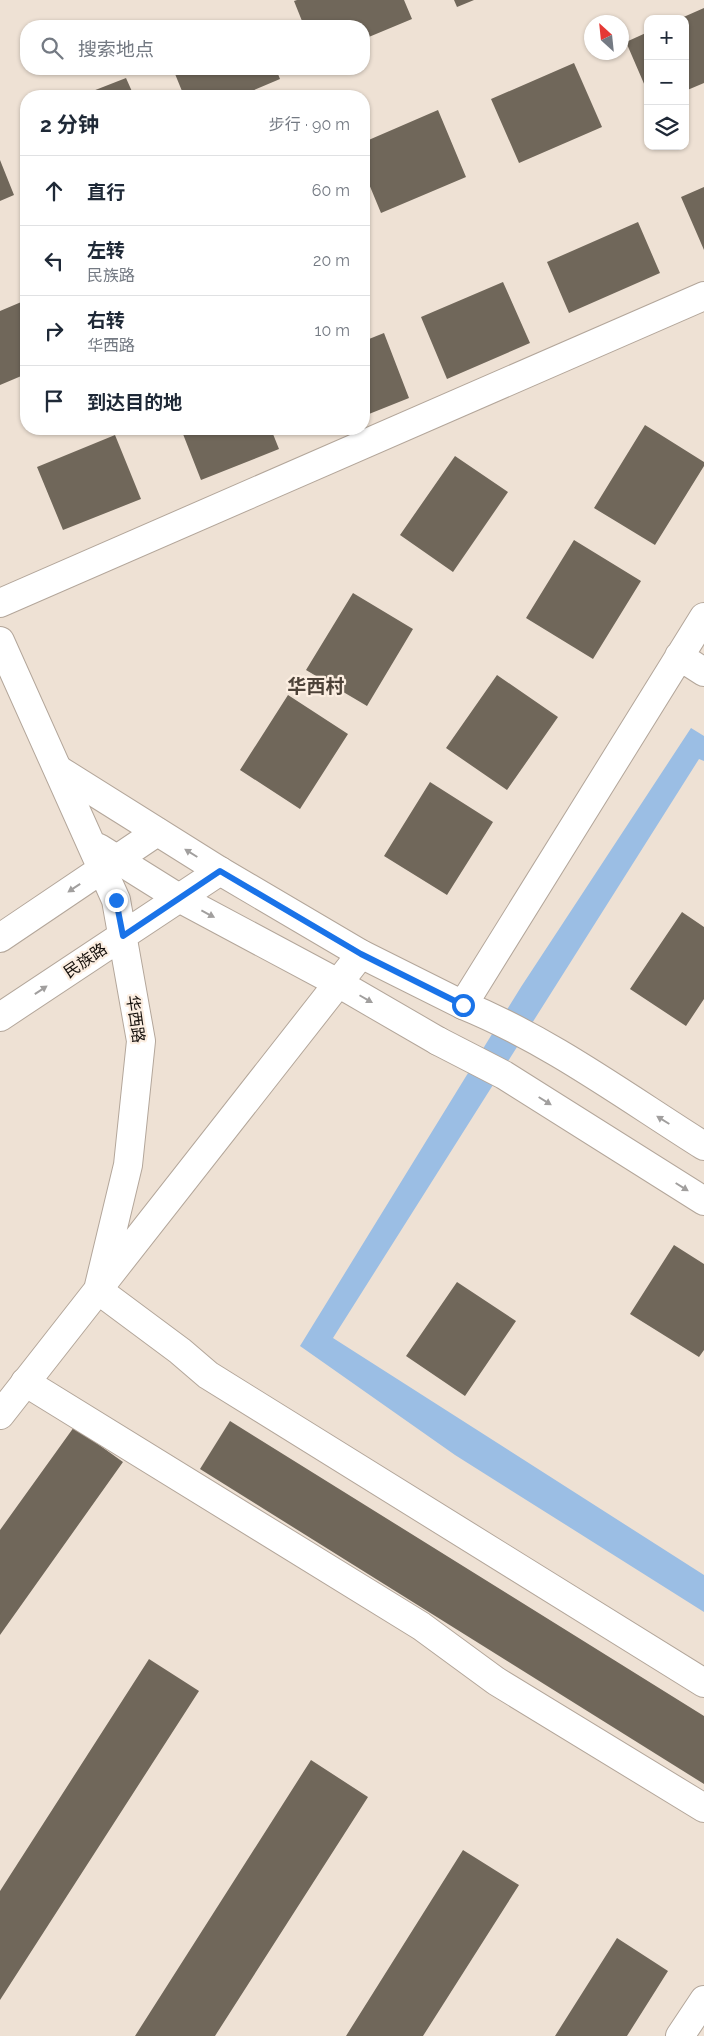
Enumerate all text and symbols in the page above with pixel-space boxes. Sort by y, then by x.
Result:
north arrow [584,15,629,60]
map controls [644,15,689,150]
button: + [644,15,689,60]
search box [20,20,370,75]
icon: search [38,34,66,62]
text: 搜索地点 [78,38,154,60]
button: − [644,60,689,105]
button: layers [644,105,689,150]
text: 2 分钟 [40,112,99,137]
text: 步行 · 90 m [269,115,350,134]
icon: ahead [40,177,68,205]
text: 直行 [87,181,125,203]
text: 60 m [312,181,350,200]
text: 左转 [87,239,125,261]
icon: left [40,247,68,275]
text: 20 m [313,251,350,270]
text: 民族路 [87,266,135,285]
text: 右转 [87,309,125,331]
icon: right [40,317,68,345]
text: 10 m [315,321,350,340]
text: 华西路 [87,336,135,355]
icon: arrive [40,387,68,415]
text: 到达目的地 [87,391,182,413]
district label: 华西村 [287,675,345,697]
one-way arrow [185,848,198,858]
one-way arrow [67,884,80,893]
route end [105,889,128,912]
one-way arrow [200,910,215,918]
street label: 民族路 [60,939,110,982]
one-way arrow [34,985,47,995]
street label: 华西路 [123,994,148,1044]
route start [452,994,475,1017]
one-way arrow [360,995,373,1004]
one-way arrow [539,1096,552,1105]
one-way arrow [656,1115,669,1125]
one-way arrow [676,1183,689,1192]

